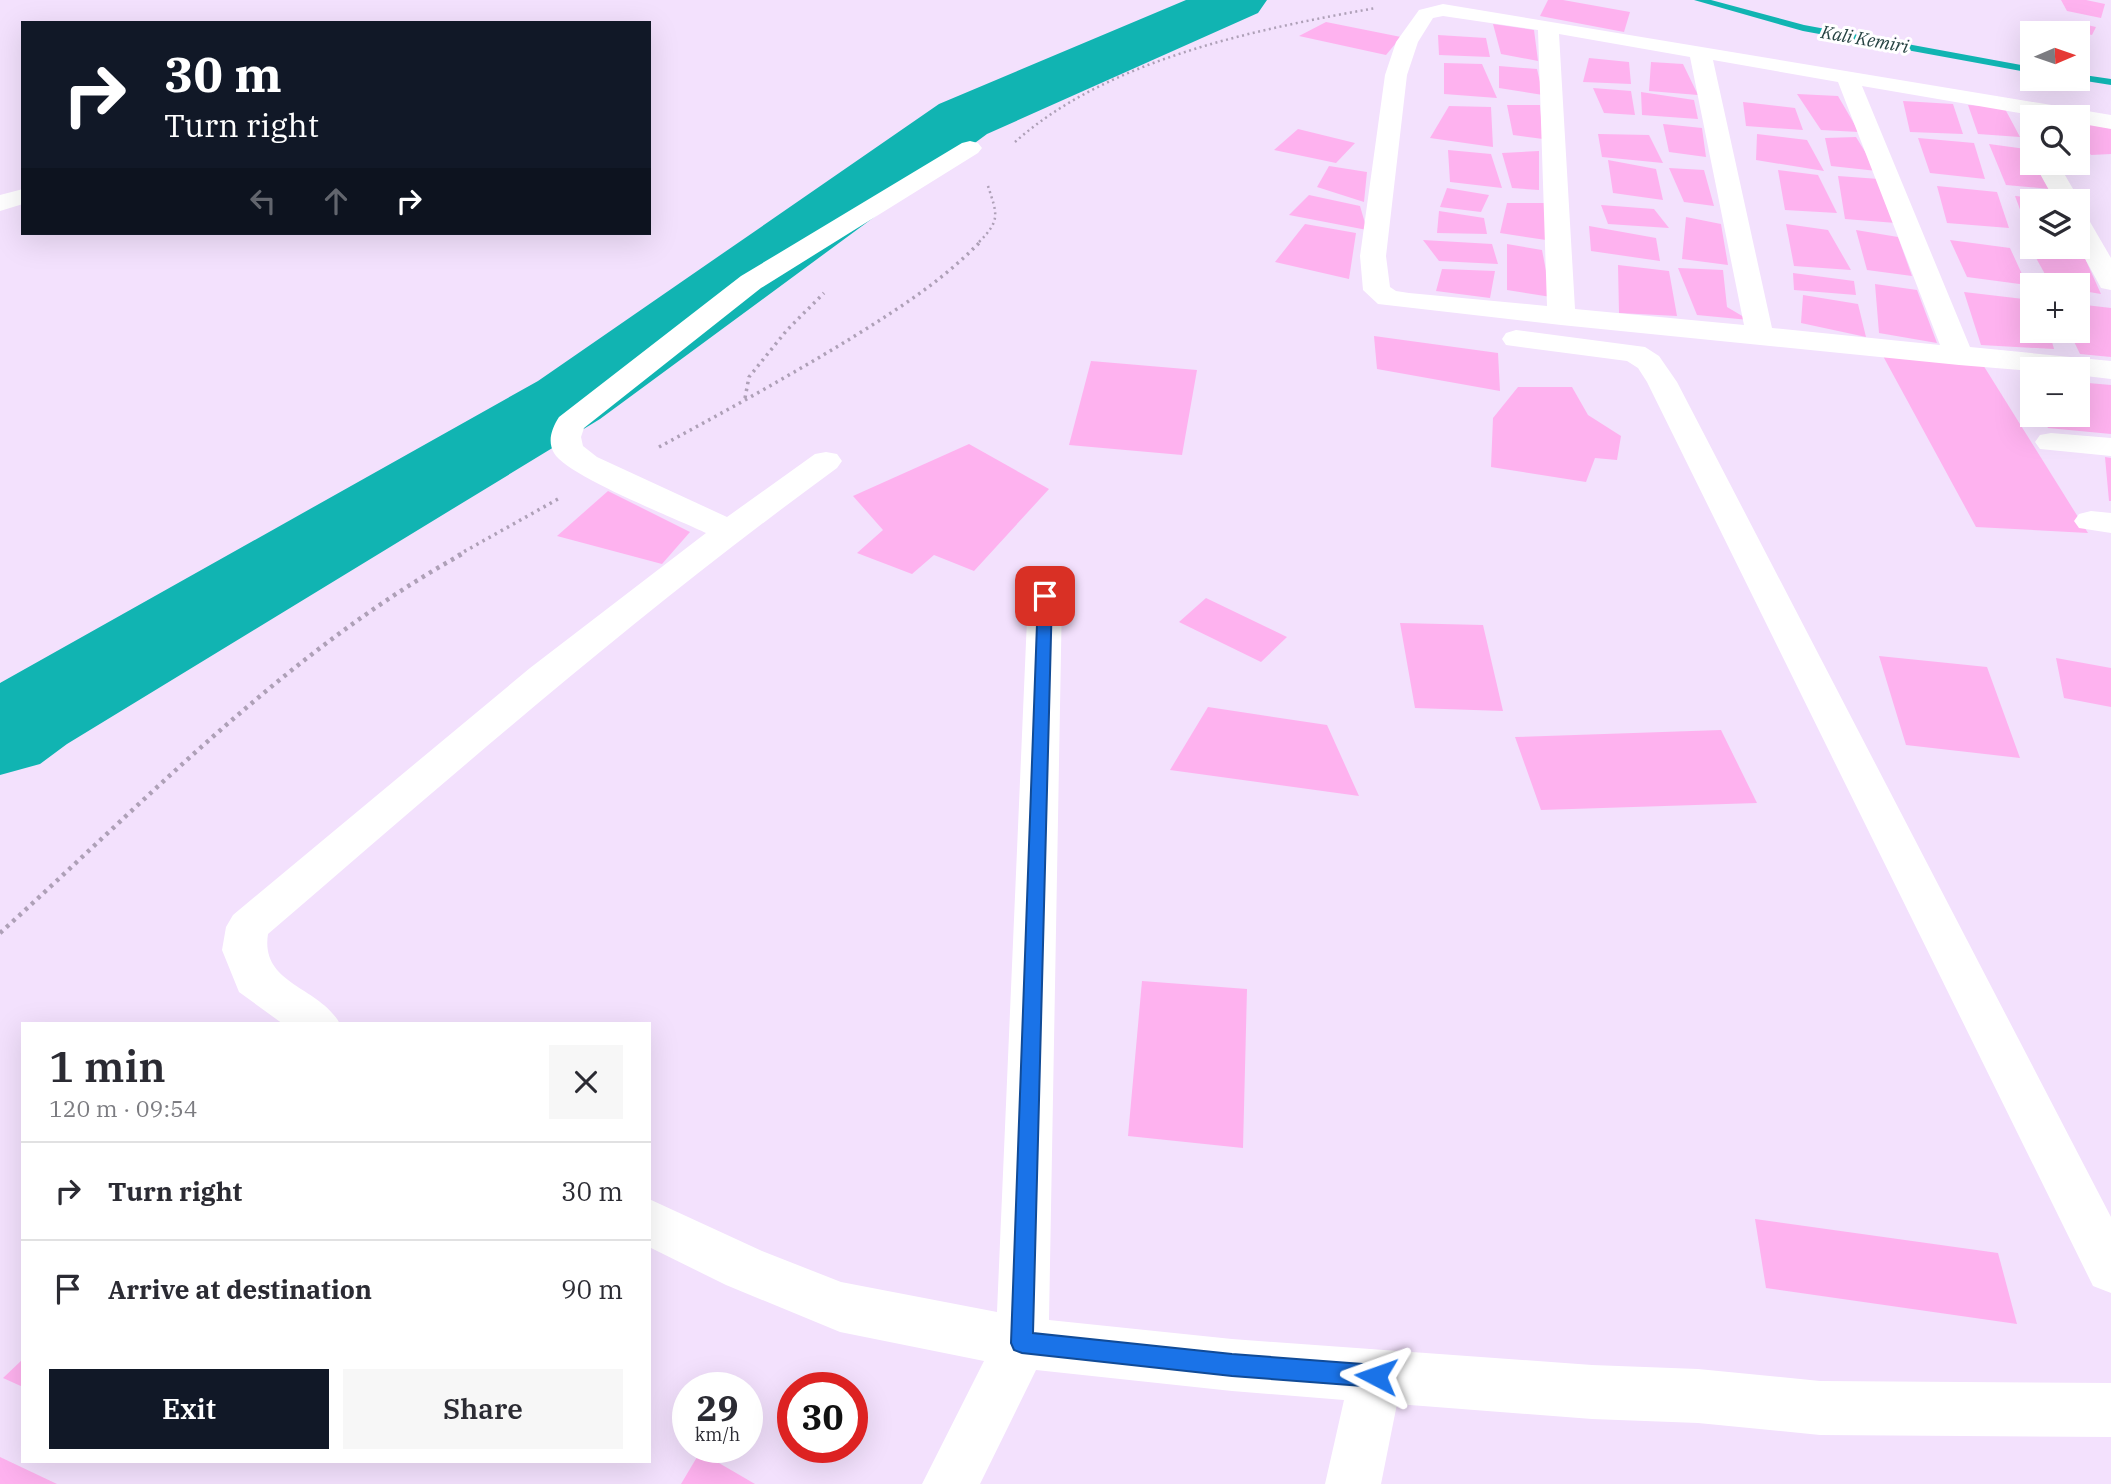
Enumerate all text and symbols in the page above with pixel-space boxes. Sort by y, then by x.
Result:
water label: Kali Kemiri [1818,20,1911,58]
north arrow [2020,21,2090,91]
map controls [2020,21,2090,427]
text: 30 m [164,42,282,105]
icon: right [49,49,140,140]
text: Turn right [164,104,319,146]
button: search [2020,105,2090,175]
icon: left [244,182,282,220]
icon: ahead [317,182,355,220]
icon: right [390,182,428,220]
button: layers [2020,189,2090,259]
button: + [2020,273,2090,343]
button: − [2020,357,2090,427]
pin [1015,566,1075,626]
icon: arrive [1026,577,1064,615]
text: 1 min [49,1039,166,1094]
button: close [549,1045,623,1119]
text: 120 m · 09:54 [49,1093,198,1123]
icon: right [49,1172,87,1210]
text: Turn right [108,1174,242,1208]
text: 30 m [561,1174,623,1208]
icon: arrive [49,1270,87,1308]
text: Arrive at destination [108,1272,372,1306]
text: 90 m [561,1272,623,1306]
position arrow [1339,1339,1413,1413]
button: Exit [49,1369,329,1449]
button: Share [343,1369,623,1449]
speed limit sign: 30 [777,1372,868,1463]
text: 29 [696,1385,739,1431]
text: km/h [695,1423,740,1446]

